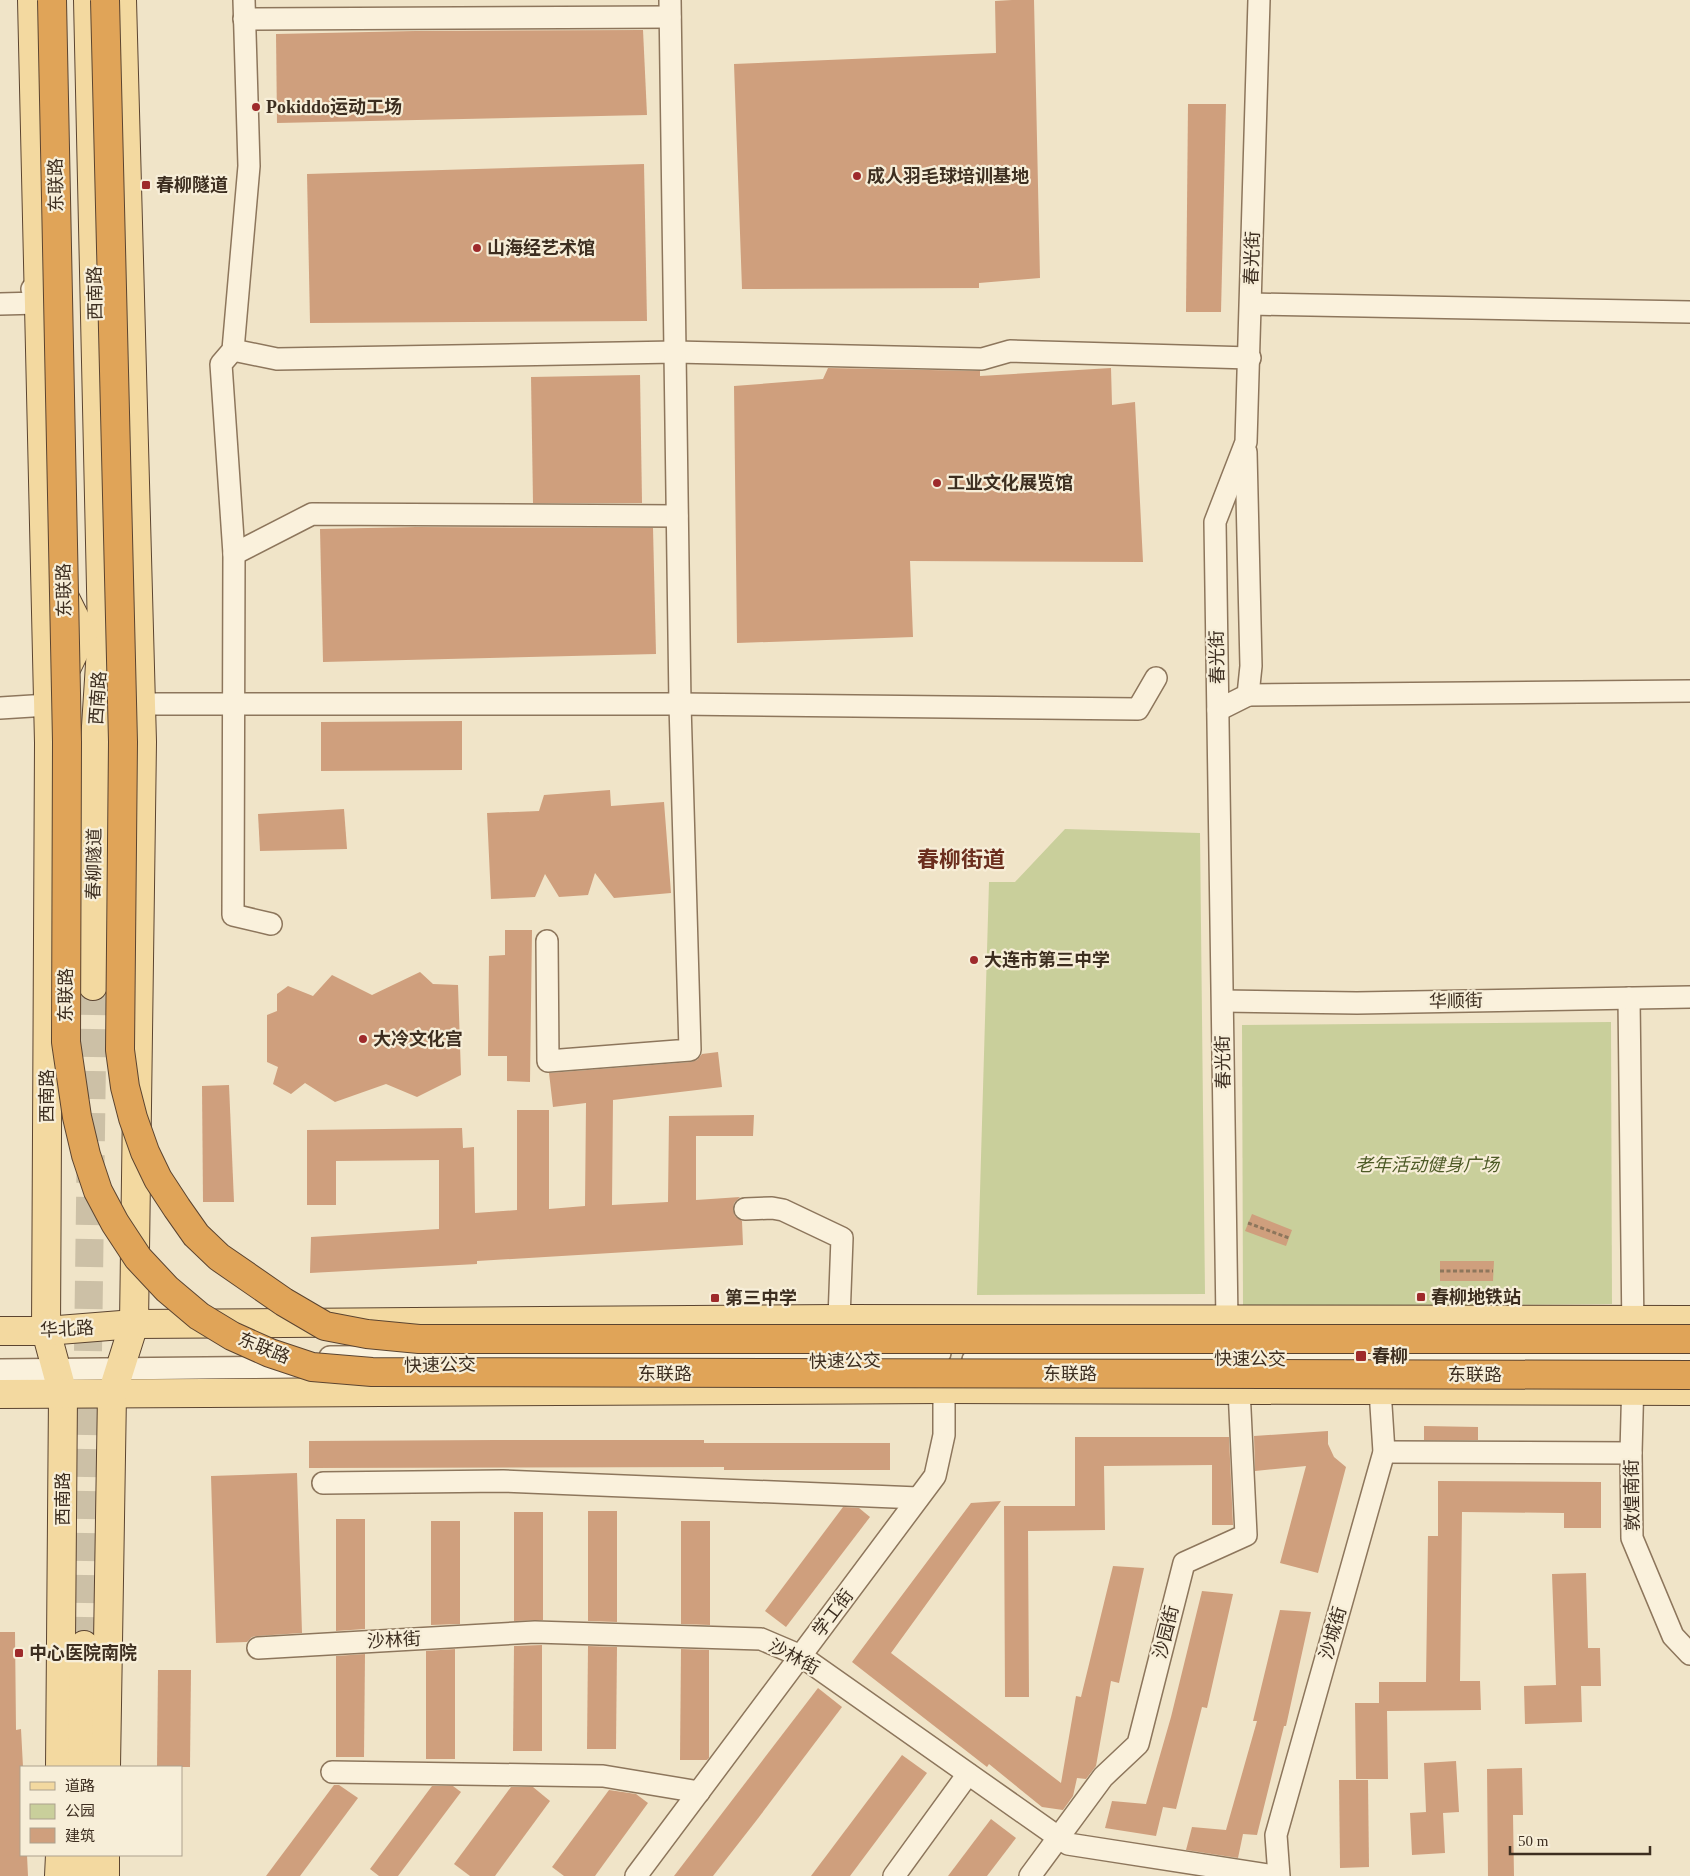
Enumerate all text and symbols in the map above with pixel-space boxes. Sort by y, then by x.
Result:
place label: Pokiddo运动工场 [266,97,402,117]
marker: Pokiddo运动工场 [250,101,262,113]
street label: 东联路 [46,158,66,212]
place label: 成人羽毛球培训基地 [867,166,1029,186]
marker: 成人羽毛球培训基地 [851,170,863,182]
place label: 春柳隧道 [156,175,228,195]
marker: 春柳隧道 [140,179,152,191]
street label: 春光街 [1241,231,1263,285]
place label: 山海经艺术馆 [487,238,595,258]
marker: 山海经艺术馆 [471,242,483,254]
street label: 西南路 [85,266,105,320]
place label: 工业文化展览馆 [947,473,1073,493]
marker: 工业文化展览馆 [931,477,943,489]
street label: 东联路 [54,563,74,617]
street label: 春光街 [1207,630,1227,684]
street label: 西南路 [86,670,110,726]
street label: 春柳隧道 [83,828,105,900]
district label: 春柳街道 [917,847,1005,872]
place label: 大连市第三中学 [984,950,1110,970]
marker: 大连市第三中学 [968,954,980,966]
street label: 东联路 [56,968,76,1022]
street label: 华顺街 [1429,991,1483,1011]
place label: 大冷文化宫 [373,1029,463,1049]
marker: 大冷文化宫 [357,1033,369,1045]
street label: 春光街 [1213,1035,1233,1089]
street label: 西南路 [37,1069,57,1123]
park label: 老年活动健身广场 [1355,1155,1501,1175]
place label: 春柳地铁站 [1431,1287,1521,1307]
place label: 第三中学 [725,1288,797,1308]
marker: 春柳地铁站 [1415,1291,1427,1303]
marker: 第三中学 [709,1292,721,1304]
street label: 华北路 [40,1318,94,1340]
street label: 东联路 [235,1329,293,1367]
place label: 春柳 [1372,1346,1408,1366]
street label: 快速公交 [1214,1349,1286,1369]
marker: 春柳 [1354,1349,1368,1363]
street label: 快速公交 [809,1350,881,1372]
street label: 快速公交 [404,1354,476,1376]
street label: 东联路 [638,1364,692,1384]
street label: 东联路 [1043,1364,1097,1384]
street label: 东联路 [1448,1365,1502,1385]
street label: 敦煌南街 [1621,1459,1643,1531]
street label: 西南路 [53,1472,73,1526]
street label: 学工街 [809,1585,857,1641]
street label: 沙园街 [1150,1603,1182,1661]
street label: 沙城街 [1316,1604,1350,1662]
street label: 沙林街 [367,1629,421,1651]
street label: 沙林街 [765,1635,823,1679]
place label: 中心医院南院 [29,1643,137,1663]
marker: 中心医院南院 [13,1647,25,1659]
legend [20,1766,182,1856]
text: 道路 [65,1778,95,1794]
text: 公园 [65,1803,95,1819]
scale bar [1510,1824,1650,1856]
text: 建筑 [65,1828,95,1844]
text: 50 m [1518,1833,1549,1849]

